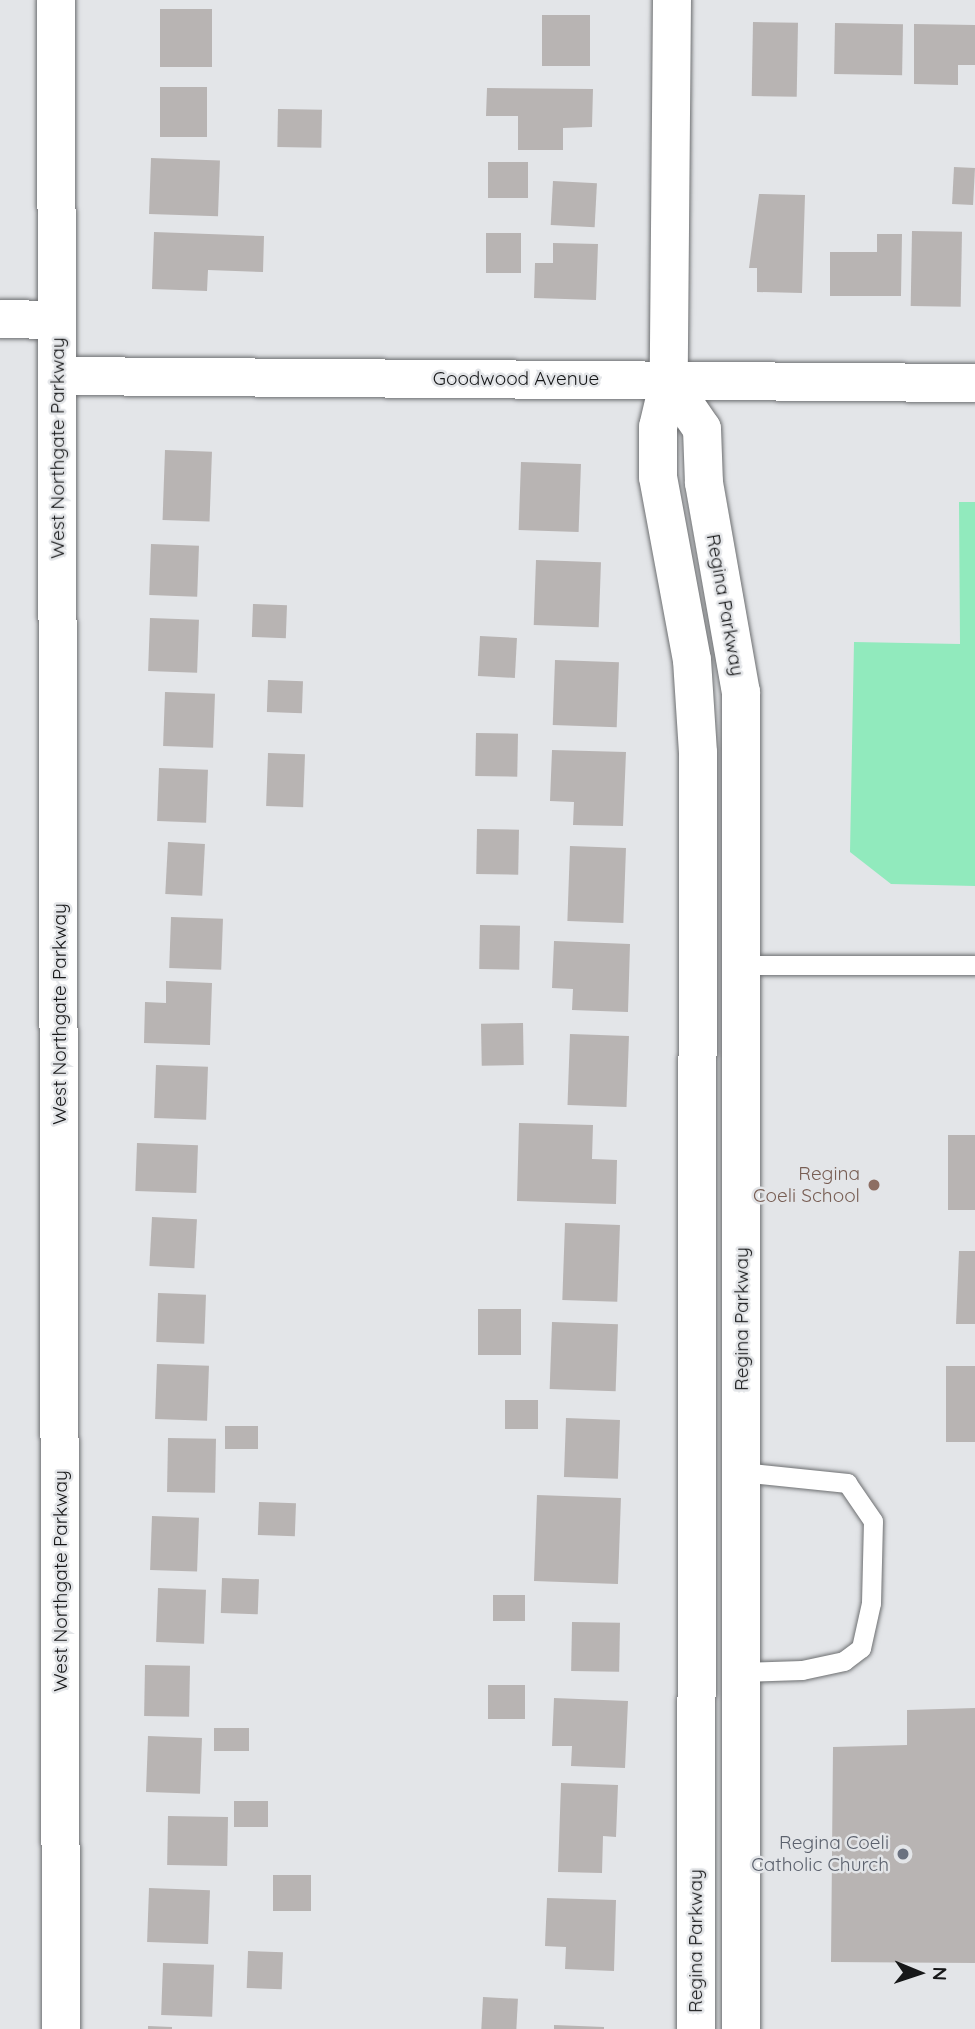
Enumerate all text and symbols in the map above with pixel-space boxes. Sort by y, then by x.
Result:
street label: West Northgate Parkway [47,337,69,559]
street label: Goodwood Avenue [433,368,599,390]
street label: Regina Parkway [701,532,749,678]
street label: West Northgate Parkway [49,903,71,1125]
place label: Regina Coeli School [753,1163,860,1207]
marker: Regina Coeli School [866,1177,882,1193]
street label: Regina Parkway [731,1247,753,1391]
street label: West Northgate Parkway [50,1470,72,1692]
place label: Regina Coeli Catholic Church [751,1832,889,1876]
marker: Regina Coeli Catholic Church [895,1846,911,1862]
street label: Regina Parkway [685,1869,707,2013]
north arrow [884,1938,954,2008]
text: N [928,1966,952,1981]

